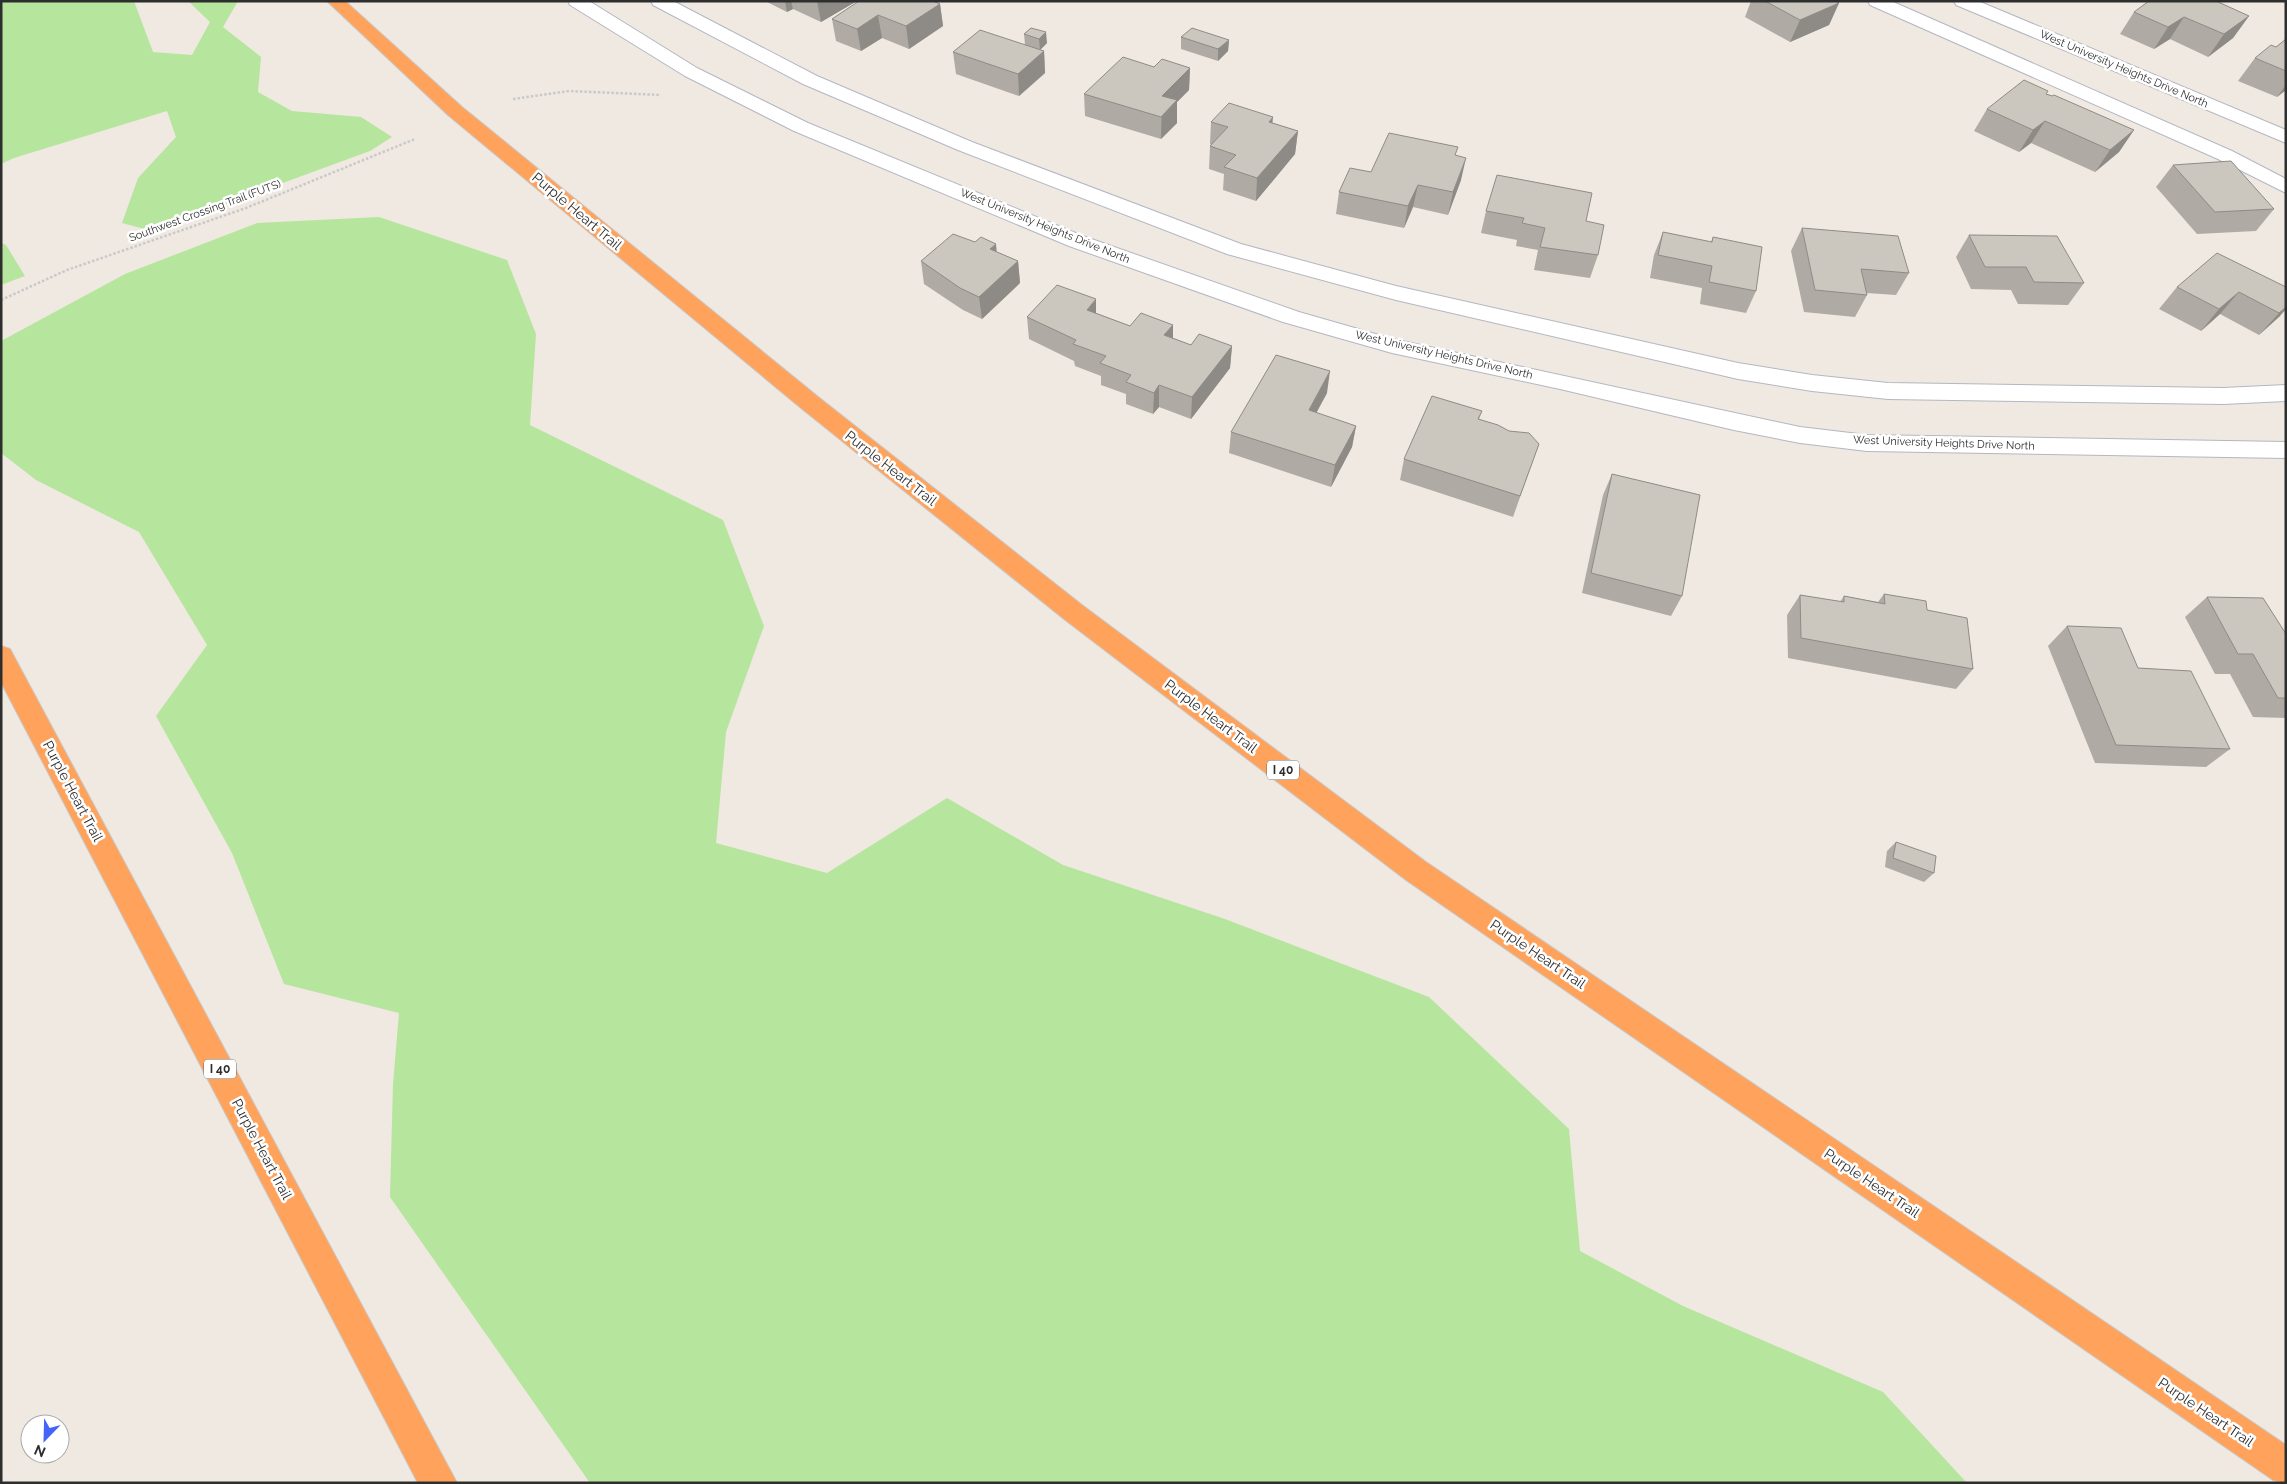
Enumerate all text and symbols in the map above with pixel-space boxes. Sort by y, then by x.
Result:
street label: West University Heights Drive North [2038,28,2210,110]
street label: Purple Heart Trail [529,169,625,253]
street label: Southwest Crossing Trail (FUTS) [127,177,283,245]
street label: West University Heights Drive North [958,186,1132,266]
street label: West University Heights Drive North [1354,328,1534,382]
street label: Purple Heart Trail [842,427,940,509]
street label: West University Heights Drive North [1853,433,2035,453]
street label: Purple Heart Trail [1162,676,1261,756]
street label: Purple Heart Trail [40,738,106,844]
road number: I 40 [1267,760,1299,780]
street label: Purple Heart Trail [1487,916,1589,992]
road number: I 40 [204,1060,236,1078]
street label: Purple Heart Trail [229,1096,295,1202]
street label: Purple Heart Trail [1821,1145,1923,1221]
street label: Purple Heart Trail [2155,1374,2257,1450]
north arrow [20,1414,70,1464]
text: N [32,1442,48,1460]

